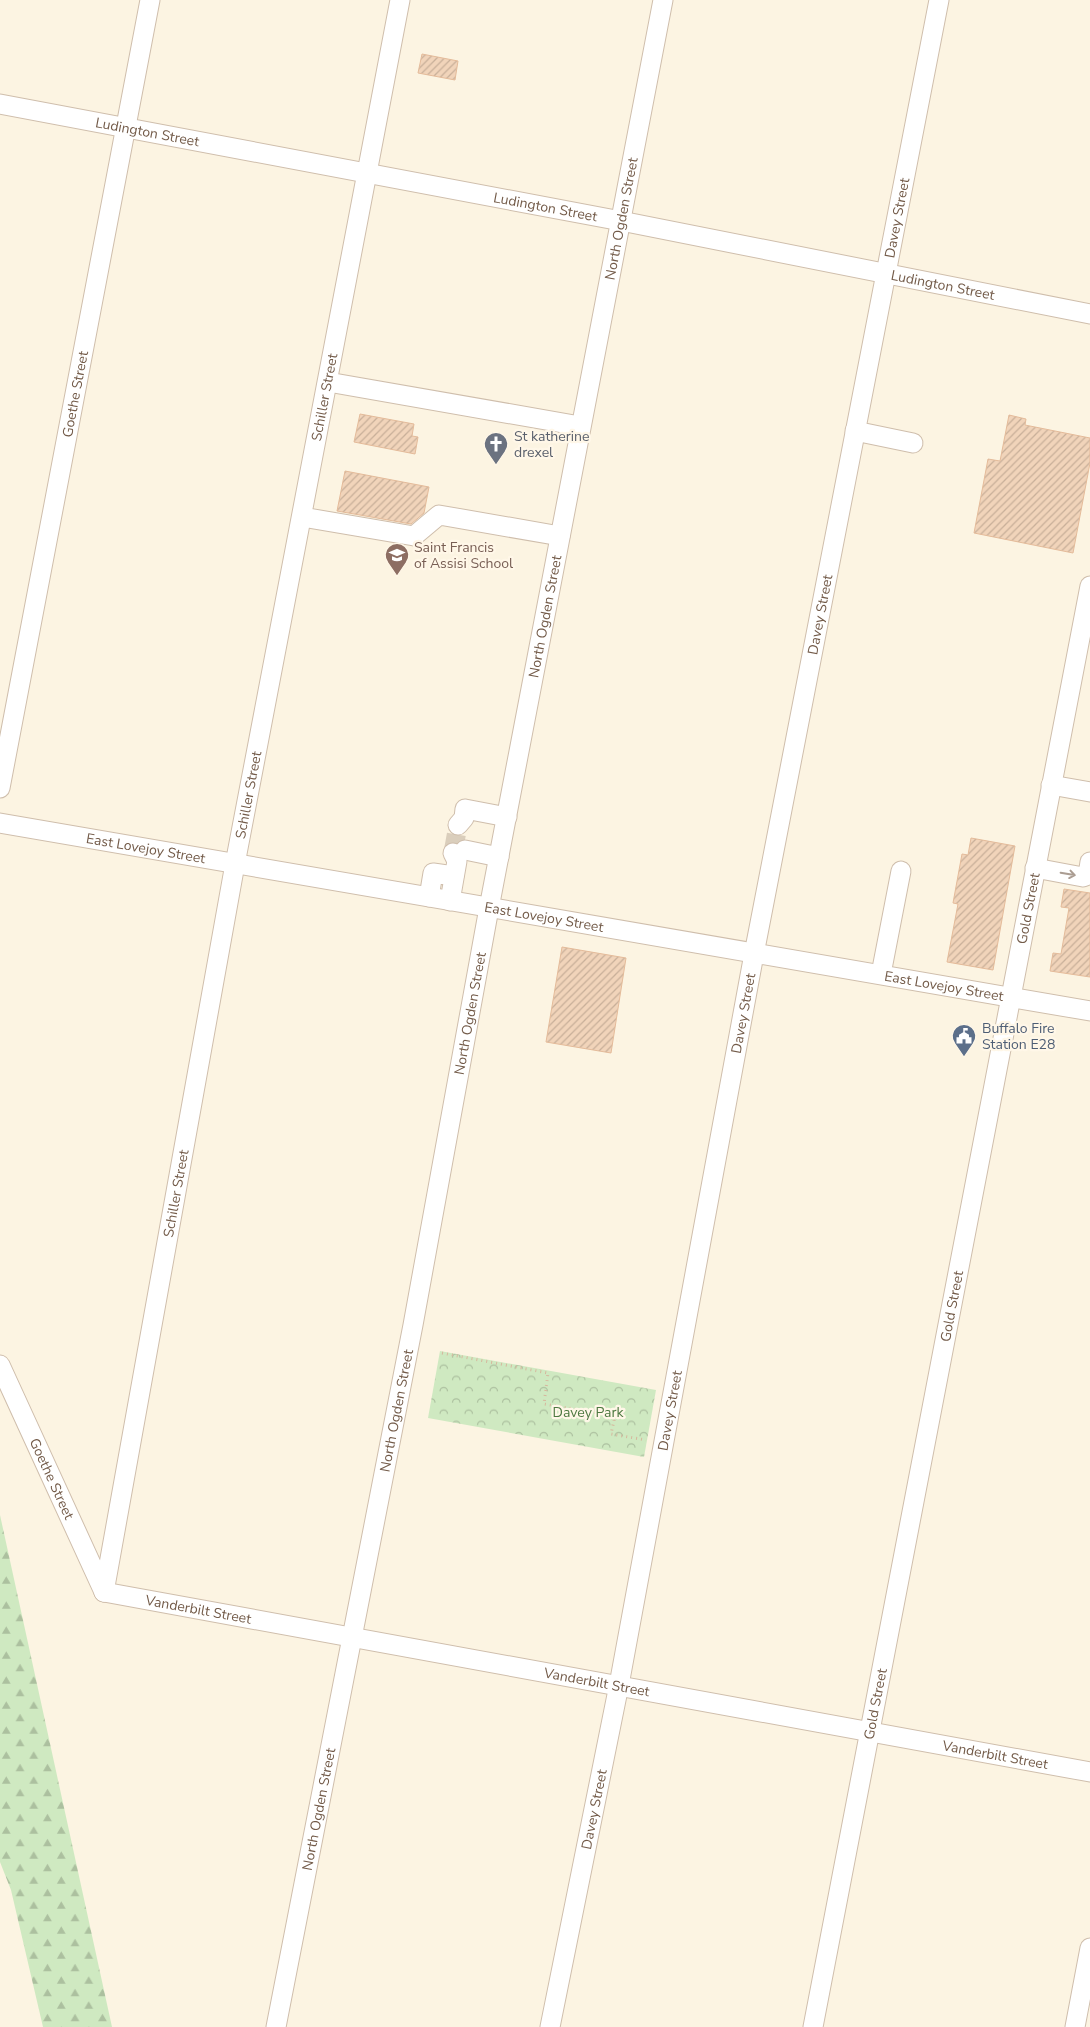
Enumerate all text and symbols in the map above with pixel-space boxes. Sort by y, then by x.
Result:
street label: Ludington Street [94,113,201,151]
street label: North Ogden Street [601,156,643,282]
street label: Davey Street [880,176,914,260]
street label: Ludington Street [492,188,599,226]
street label: Ludington Street [889,266,996,305]
street label: Goethe Street [58,349,93,439]
street label: Schiller Street [307,352,342,443]
place label: St katherine drexel [514,427,589,462]
church icon: St katherine drexel [483,431,509,465]
place label: Saint Francis of Assisi School [414,538,514,573]
school or university icon: Saint Francis of Assisi School [384,542,410,576]
street label: North Ogden Street [524,554,566,679]
street label: Davey Street [803,573,837,656]
street label: Schiller Street [231,750,266,840]
street label: East Lovejoy Street [85,829,207,868]
one-way arrow [1060,869,1076,879]
street label: Gold Street [1012,871,1045,946]
street label: East Lovejoy Street [483,898,605,937]
street label: North Ogden Street [450,950,491,1076]
street label: East Lovejoy Street [883,967,1005,1006]
street label: Davey Street [727,972,760,1055]
place label: Buffalo Fire Station E28 [982,1019,1055,1054]
public building icon: Buffalo Fire Station E28 [951,1023,977,1057]
street label: Schiller Street [159,1148,193,1239]
street label: Gold Street [936,1269,968,1343]
street label: North Ogden Street [376,1348,418,1474]
street label: Davey Street [653,1369,687,1452]
park label: Davey Park [553,1403,624,1422]
street label: Goethe Street [25,1435,79,1523]
street label: Vanderbilt Street [143,1591,253,1629]
street label: Vanderbilt Street [541,1663,651,1701]
street label: Gold Street [859,1667,892,1741]
street label: Vanderbilt Street [940,1736,1050,1774]
street label: North Ogden Street [298,1746,340,1872]
street label: Davey Street [577,1768,612,1851]

